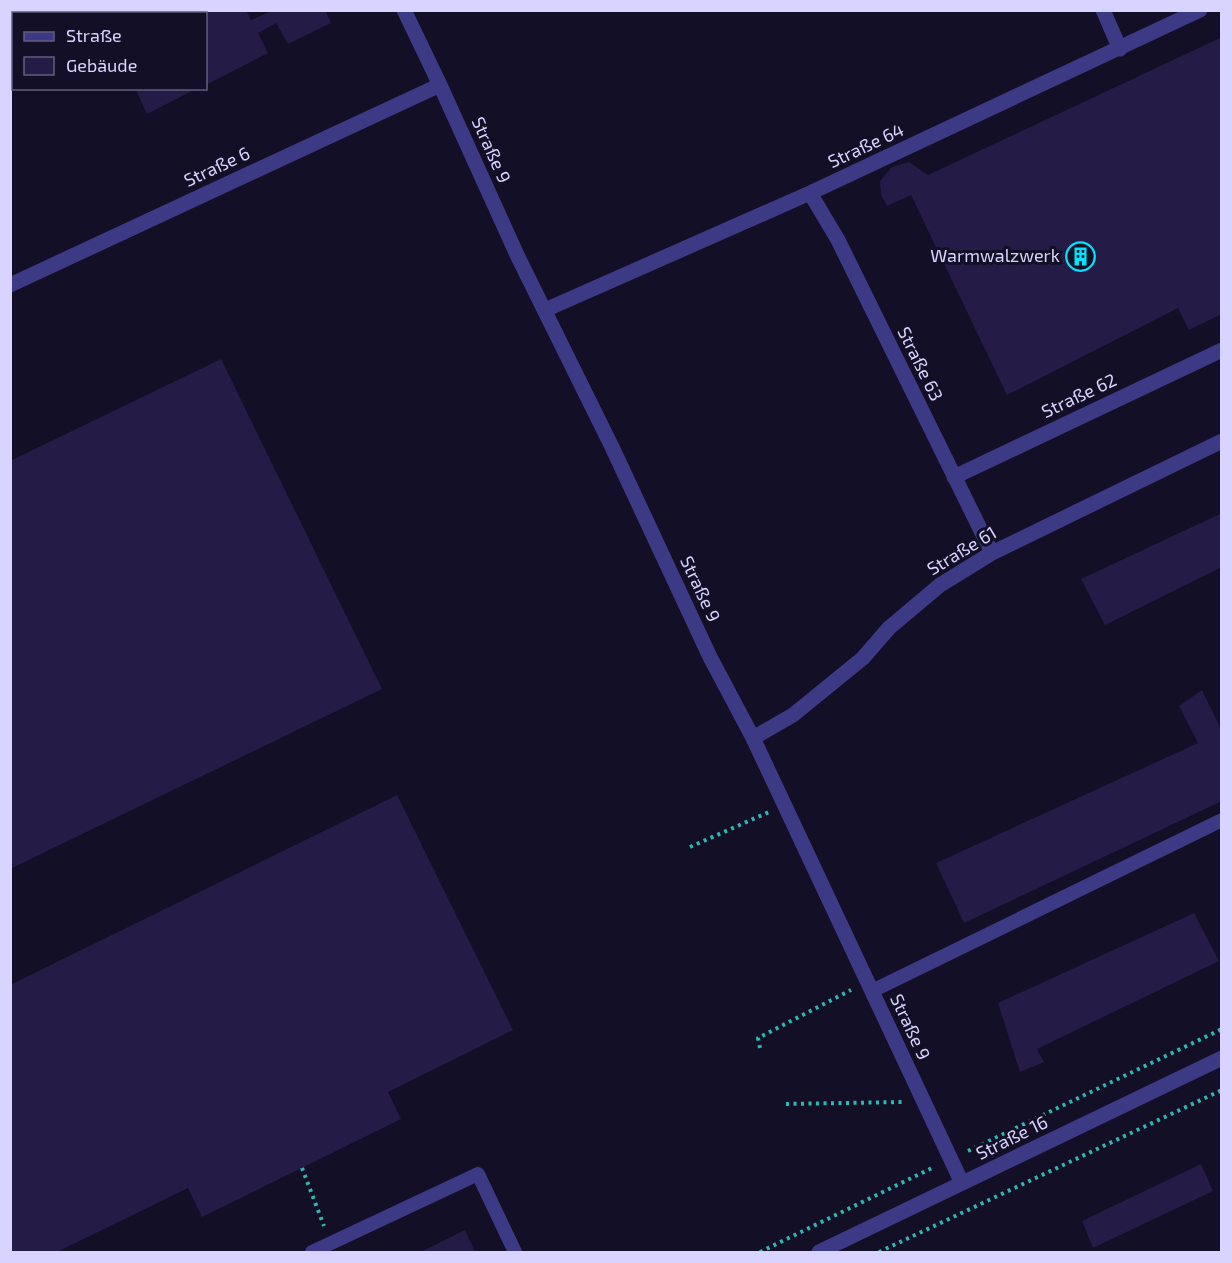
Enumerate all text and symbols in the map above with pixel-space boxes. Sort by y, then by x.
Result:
legend [12,12,207,90]
text: Straße [66,24,122,46]
text: Gebäude [66,54,137,76]
street label: Straße 9 [468,113,516,186]
street label: Straße 64 [824,118,907,172]
street label: Straße 6 [180,141,253,191]
building icon: Warmwalzwerk [1065,240,1097,272]
place label: Warmwalzwerk [930,244,1060,266]
street label: Straße 63 [893,323,948,404]
street label: Straße 62 [1038,368,1120,422]
street label: Straße 61 [923,521,1000,579]
street label: Straße 9 [676,552,726,625]
street label: Straße 9 [886,990,936,1063]
street label: Straße 16 [972,1110,1051,1164]

